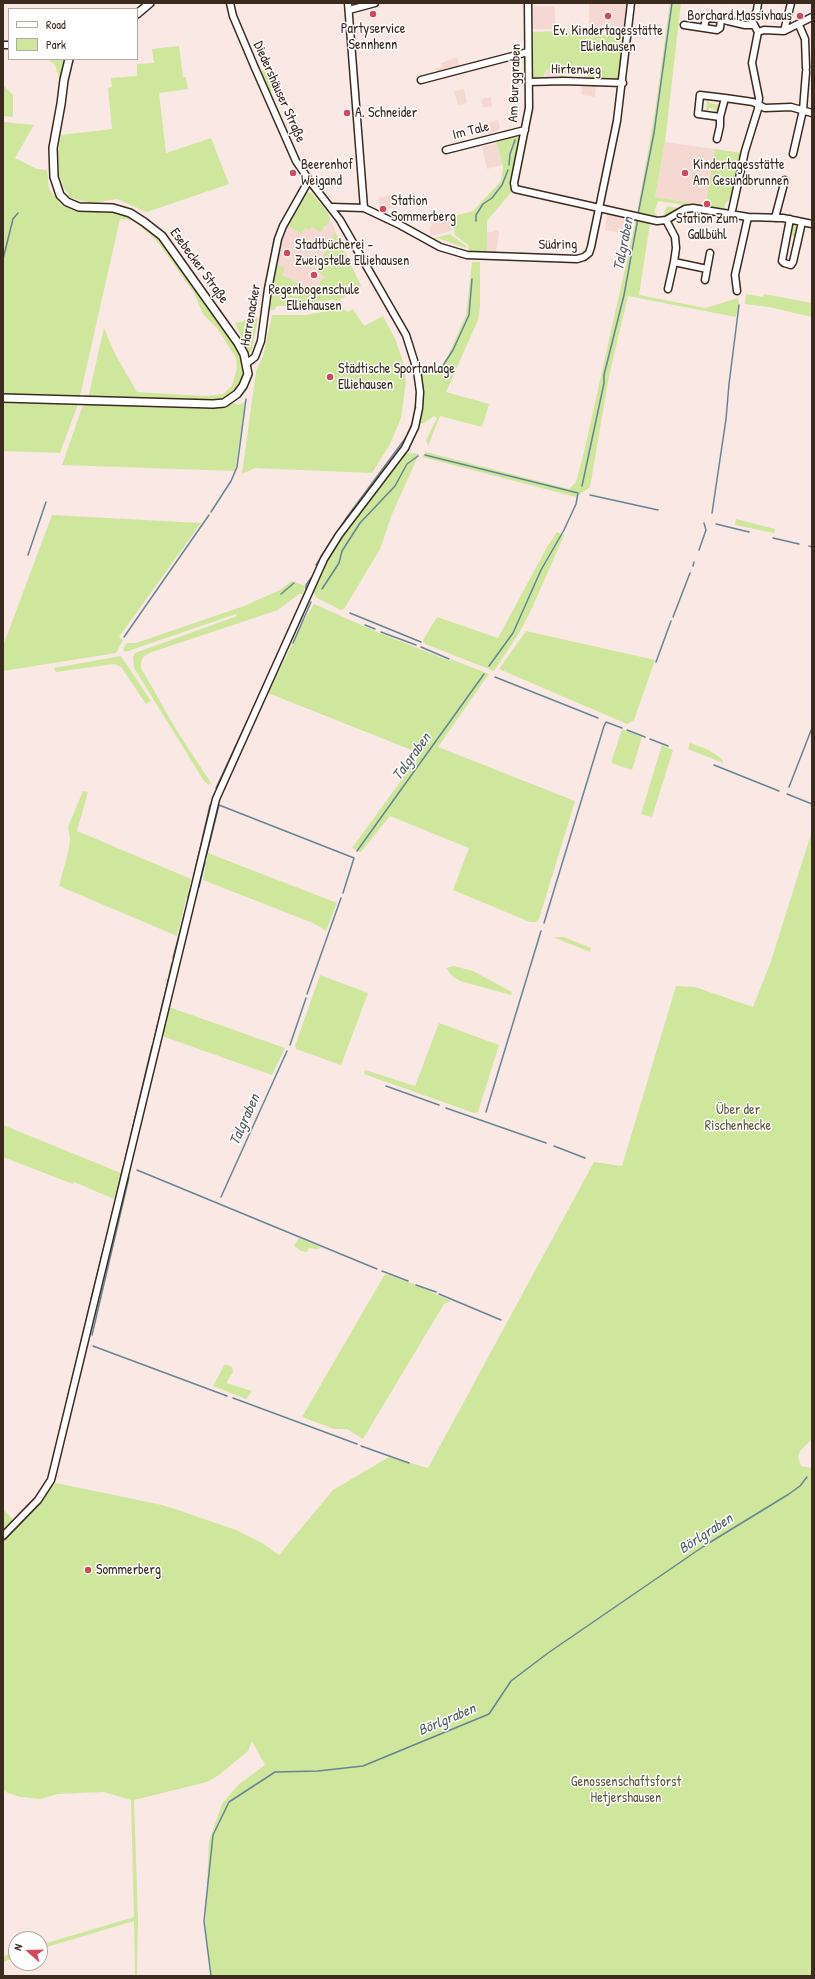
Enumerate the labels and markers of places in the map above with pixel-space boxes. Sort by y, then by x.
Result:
place label: Borchard Massivhaus [687,8,792,24]
marker: Partyservice Sennhenn [368,9,378,19]
marker: Ev. Kindertagesstätte Elliehausen [603,11,613,21]
marker: Borchard Massivhaus [795,11,805,21]
place label: Partyservice Sennhenn [341,21,405,54]
place label: Ev. Kindertagesstätte Elliehausen [553,23,663,56]
place label: A. Schneider [355,105,417,121]
marker: A. Schneider [342,108,352,118]
place label: Beerenhof Weigand [301,157,353,190]
place label: Kindertagesstätte Am Gesundbrunnen [693,157,789,190]
marker: Beerenhof Weigand [288,168,298,178]
marker: Kindertagesstätte Am Gesundbrunnen [680,168,690,178]
place label: Station Sommerberg [391,193,456,226]
marker: Station Zum Gallbühl [702,199,712,209]
marker: Station Sommerberg [378,204,388,214]
place label: Station Zum Gallbühl [676,211,738,244]
place label: Stadtbücherei - Zweigstelle Elliehausen [295,237,409,270]
marker: Stadtbücherei - Zweigstelle Elliehausen [282,248,292,258]
marker: Regenbogenschule Elliehausen [309,270,319,280]
place label: Regenbogenschule Elliehausen [268,282,360,314]
place label: Städtische Sportanlage Elliehausen [338,361,455,394]
marker: Städtische Sportanlage Elliehausen [325,372,335,382]
place label: Sommerberg [96,1562,161,1578]
marker: Sommerberg [83,1565,93,1575]

